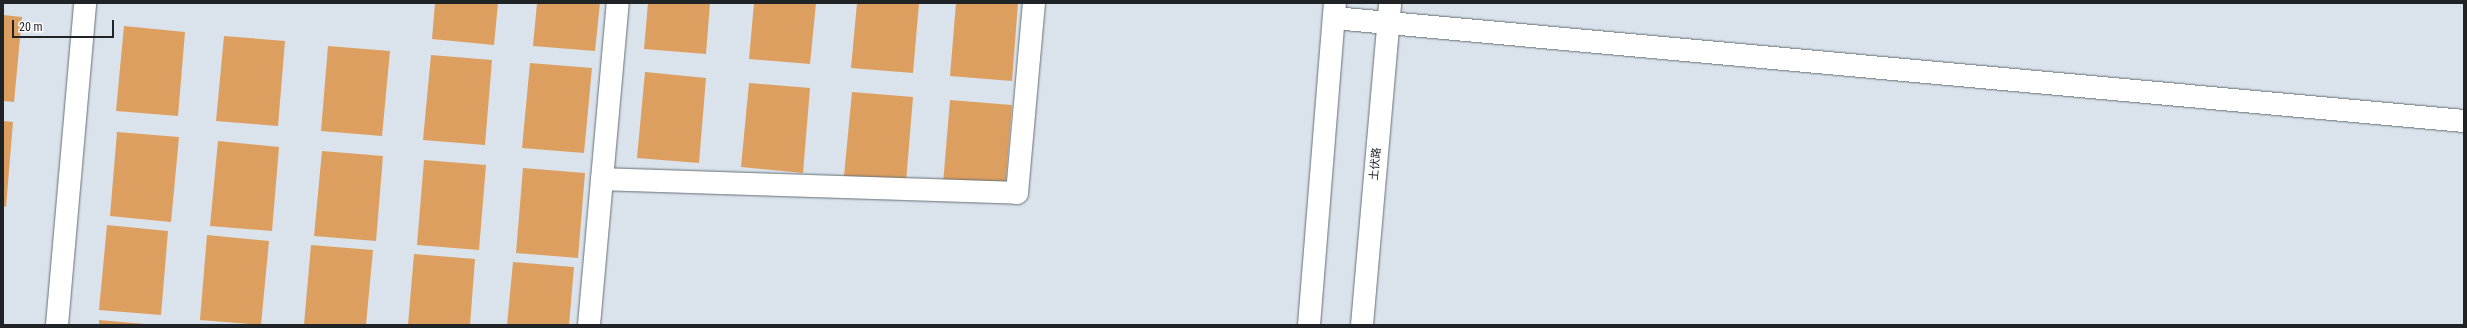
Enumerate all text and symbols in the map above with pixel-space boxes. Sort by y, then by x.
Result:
scale bar [14,12,116,38]
text: 20 m [19,20,43,34]
street label: 土伏路 [1368,147,1384,181]

